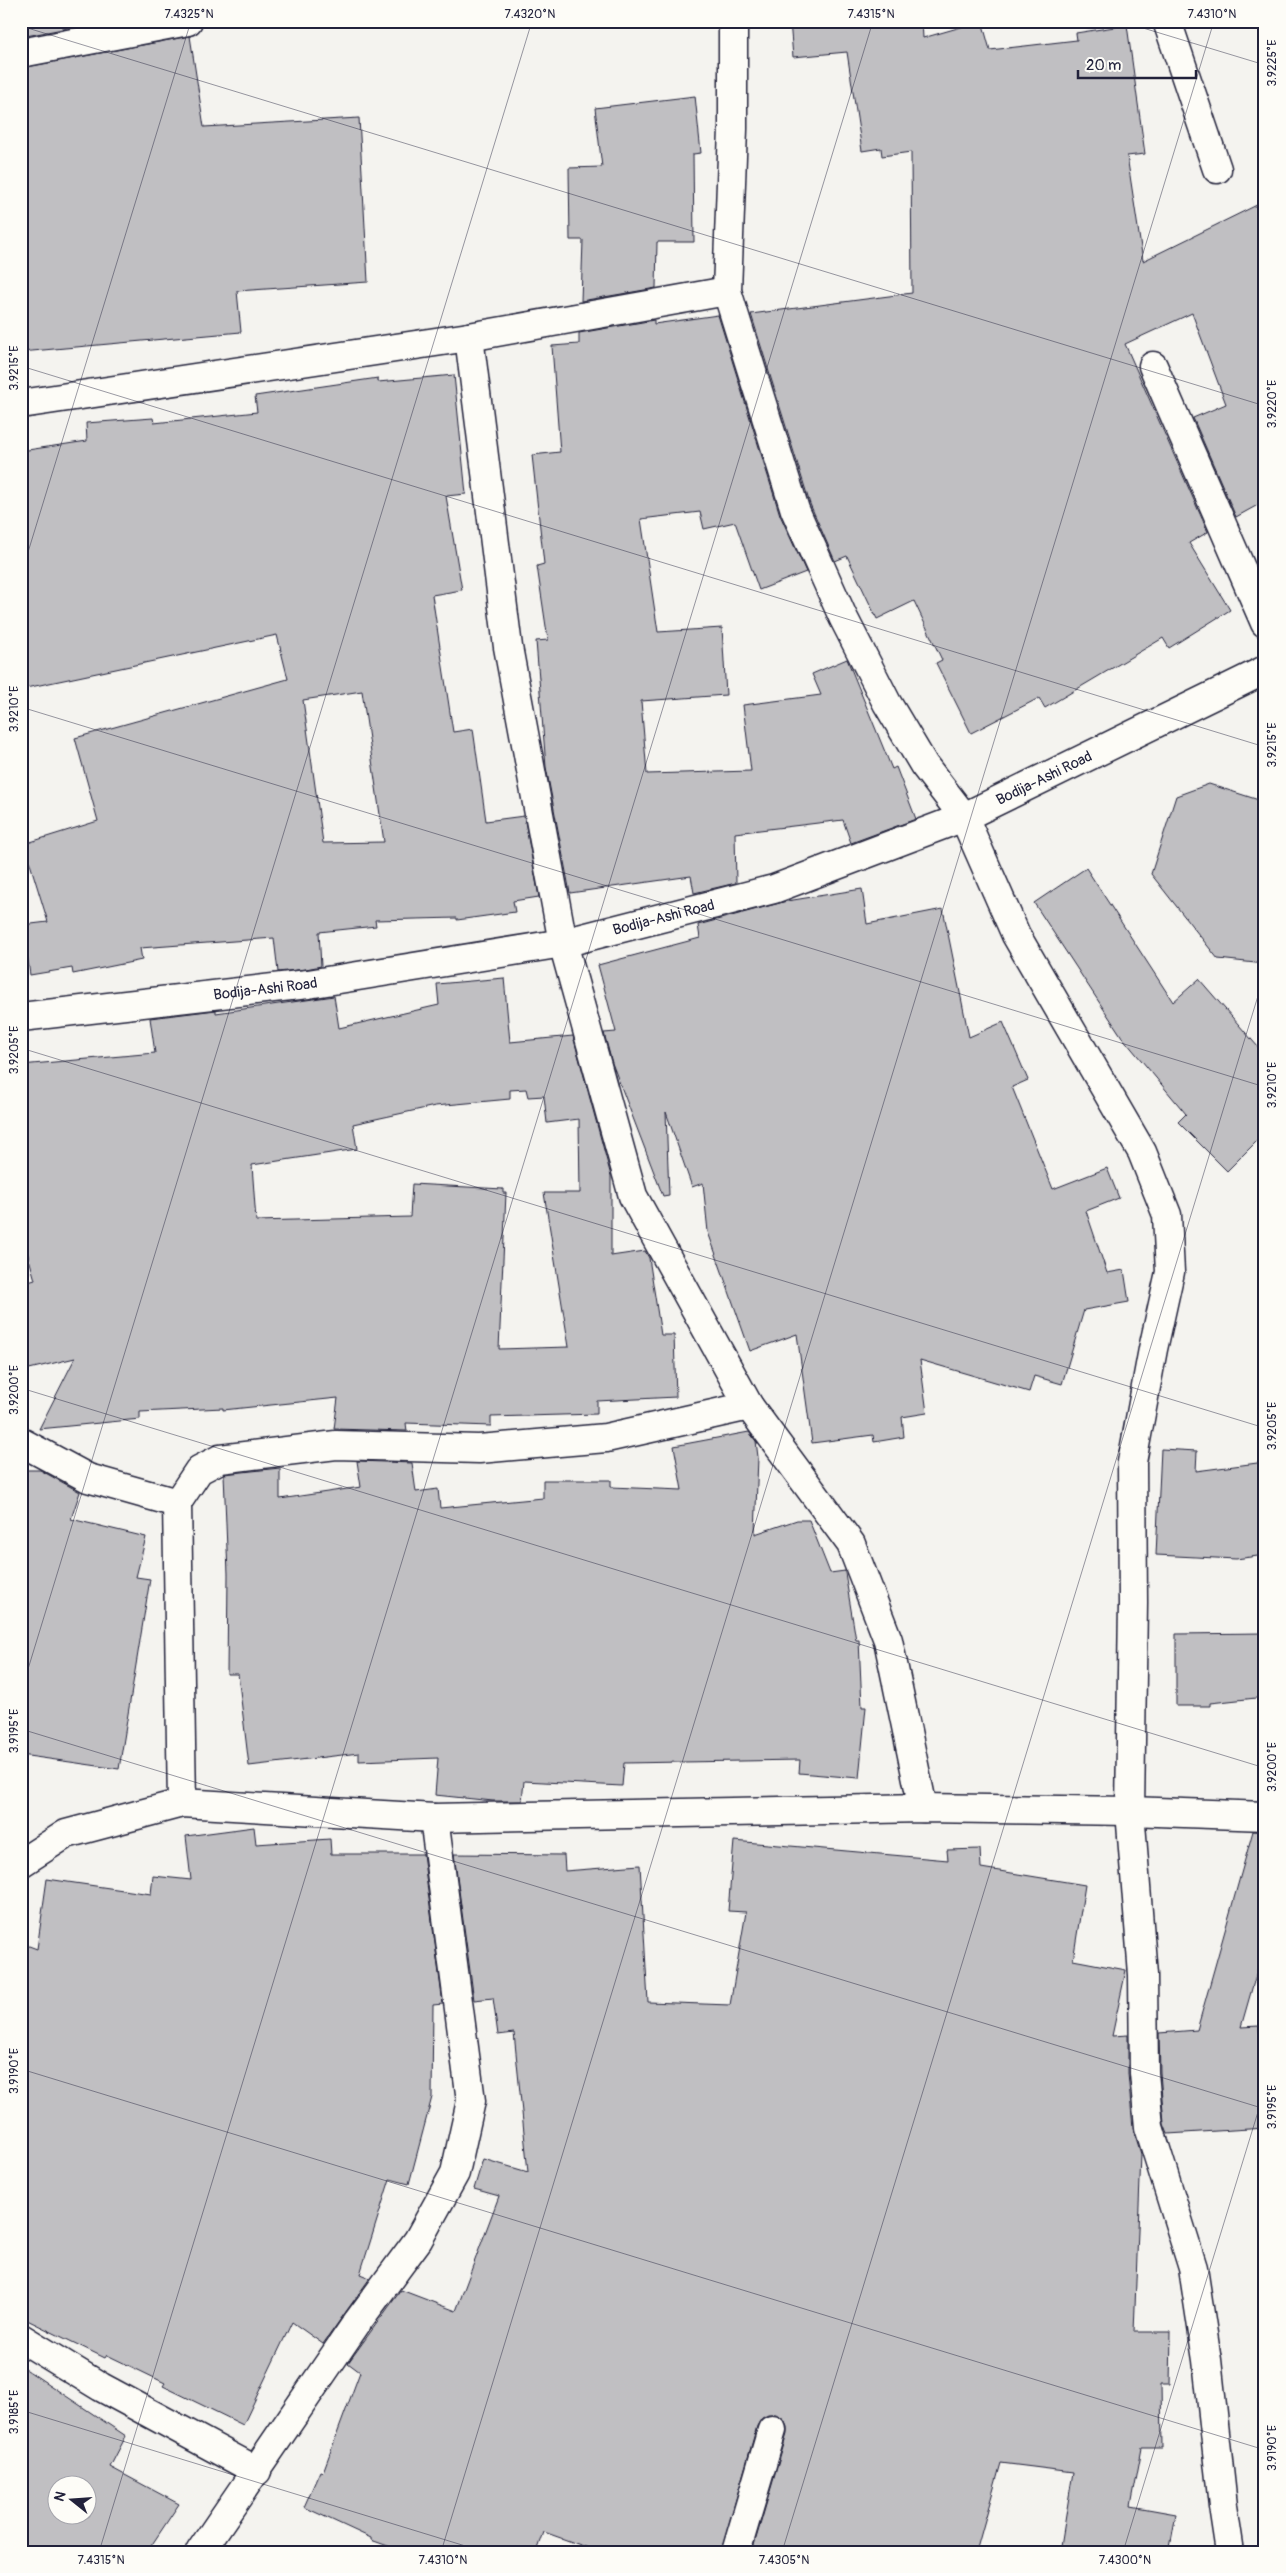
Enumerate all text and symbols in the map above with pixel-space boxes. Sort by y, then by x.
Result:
text: 7.4325°N [164,7,214,22]
text: 7.4320°N [505,7,555,22]
text: 7.4315°N [847,7,895,22]
text: 7.4310°N [1188,7,1236,22]
text: 3.9225°E [1265,40,1280,86]
scale bar [1078,48,1196,80]
text: 20 m [1086,56,1121,75]
text: 3.9215°E [7,346,22,390]
text: 3.9220°E [1265,380,1280,428]
text: 3.9210°E [7,686,22,732]
text: 3.9215°E [1265,723,1280,767]
street label: Bodija-Ashi Road [993,746,1095,809]
street label: Bodija-Ashi Road [611,895,717,939]
street label: Bodija-Ashi Road [212,973,319,1004]
text: 3.9205°E [7,1026,22,1074]
text: 3.9210°E [1265,1062,1280,1108]
text: 3.9200°E [7,1365,22,1415]
text: 3.9205°E [1265,1402,1280,1450]
text: 3.9195°E [7,1709,22,1753]
text: 3.9200°E [1265,1742,1280,1792]
text: 3.9190°E [7,2048,22,2094]
text: 3.9195°E [1265,2085,1280,2129]
text: 3.9185°E [7,2390,22,2434]
text: 3.9190°E [1265,2425,1280,2471]
north arrow [48,2476,98,2526]
text: N [51,2489,70,2503]
text: 7.4315°N [77,2553,125,2568]
text: 7.4310°N [419,2553,467,2568]
text: 7.4305°N [759,2553,809,2568]
text: 7.4300°N [1099,2553,1151,2568]

